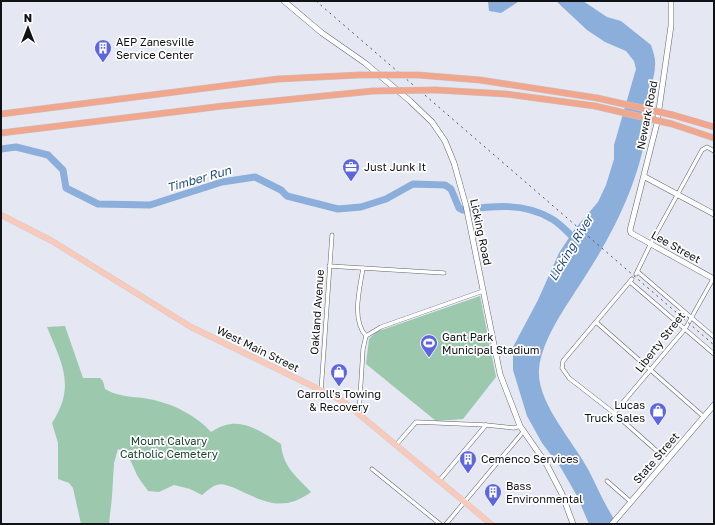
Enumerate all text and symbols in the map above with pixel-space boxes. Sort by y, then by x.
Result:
north arrow [8,8,48,48]
text: N [24,11,32,24]
place label: AEP Zanesville Service Center [116,35,195,61]
building icon: AEP Zanesville Service Center [93,38,113,63]
street label: Newark Road [633,79,660,150]
office icon: Just Junk It [341,157,361,182]
place label: Just Junk It [364,160,426,173]
water label: Timber Run [165,162,233,195]
street label: Licking Road [468,197,495,266]
water label: Licking River [545,210,597,283]
street label: Lee Street [649,228,703,265]
street label: Oakland Avenue [307,269,326,355]
street label: Liberty Street [632,309,687,374]
street label: West Main Street [215,323,302,374]
place label: Gant Park Municipal Stadium [442,330,540,356]
sports icon: Gant Park Municipal Stadium [419,333,439,358]
shop icon: Carroll's Towing & Recovery [329,362,349,387]
place label: Carroll's Towing & Recovery [297,387,381,413]
place label: Lucas Truck Sales [584,398,645,424]
shop icon: Lucas Truck Sales [648,401,668,426]
street label: State Street [630,429,681,486]
park label: Mount Calvary Catholic Cemetery [120,434,218,460]
building icon: Cemenco Services [458,449,478,474]
place label: Cemenco Services [481,452,579,465]
place label: Bass Environmental [506,479,583,505]
building icon: Bass Environmental [483,482,503,507]

